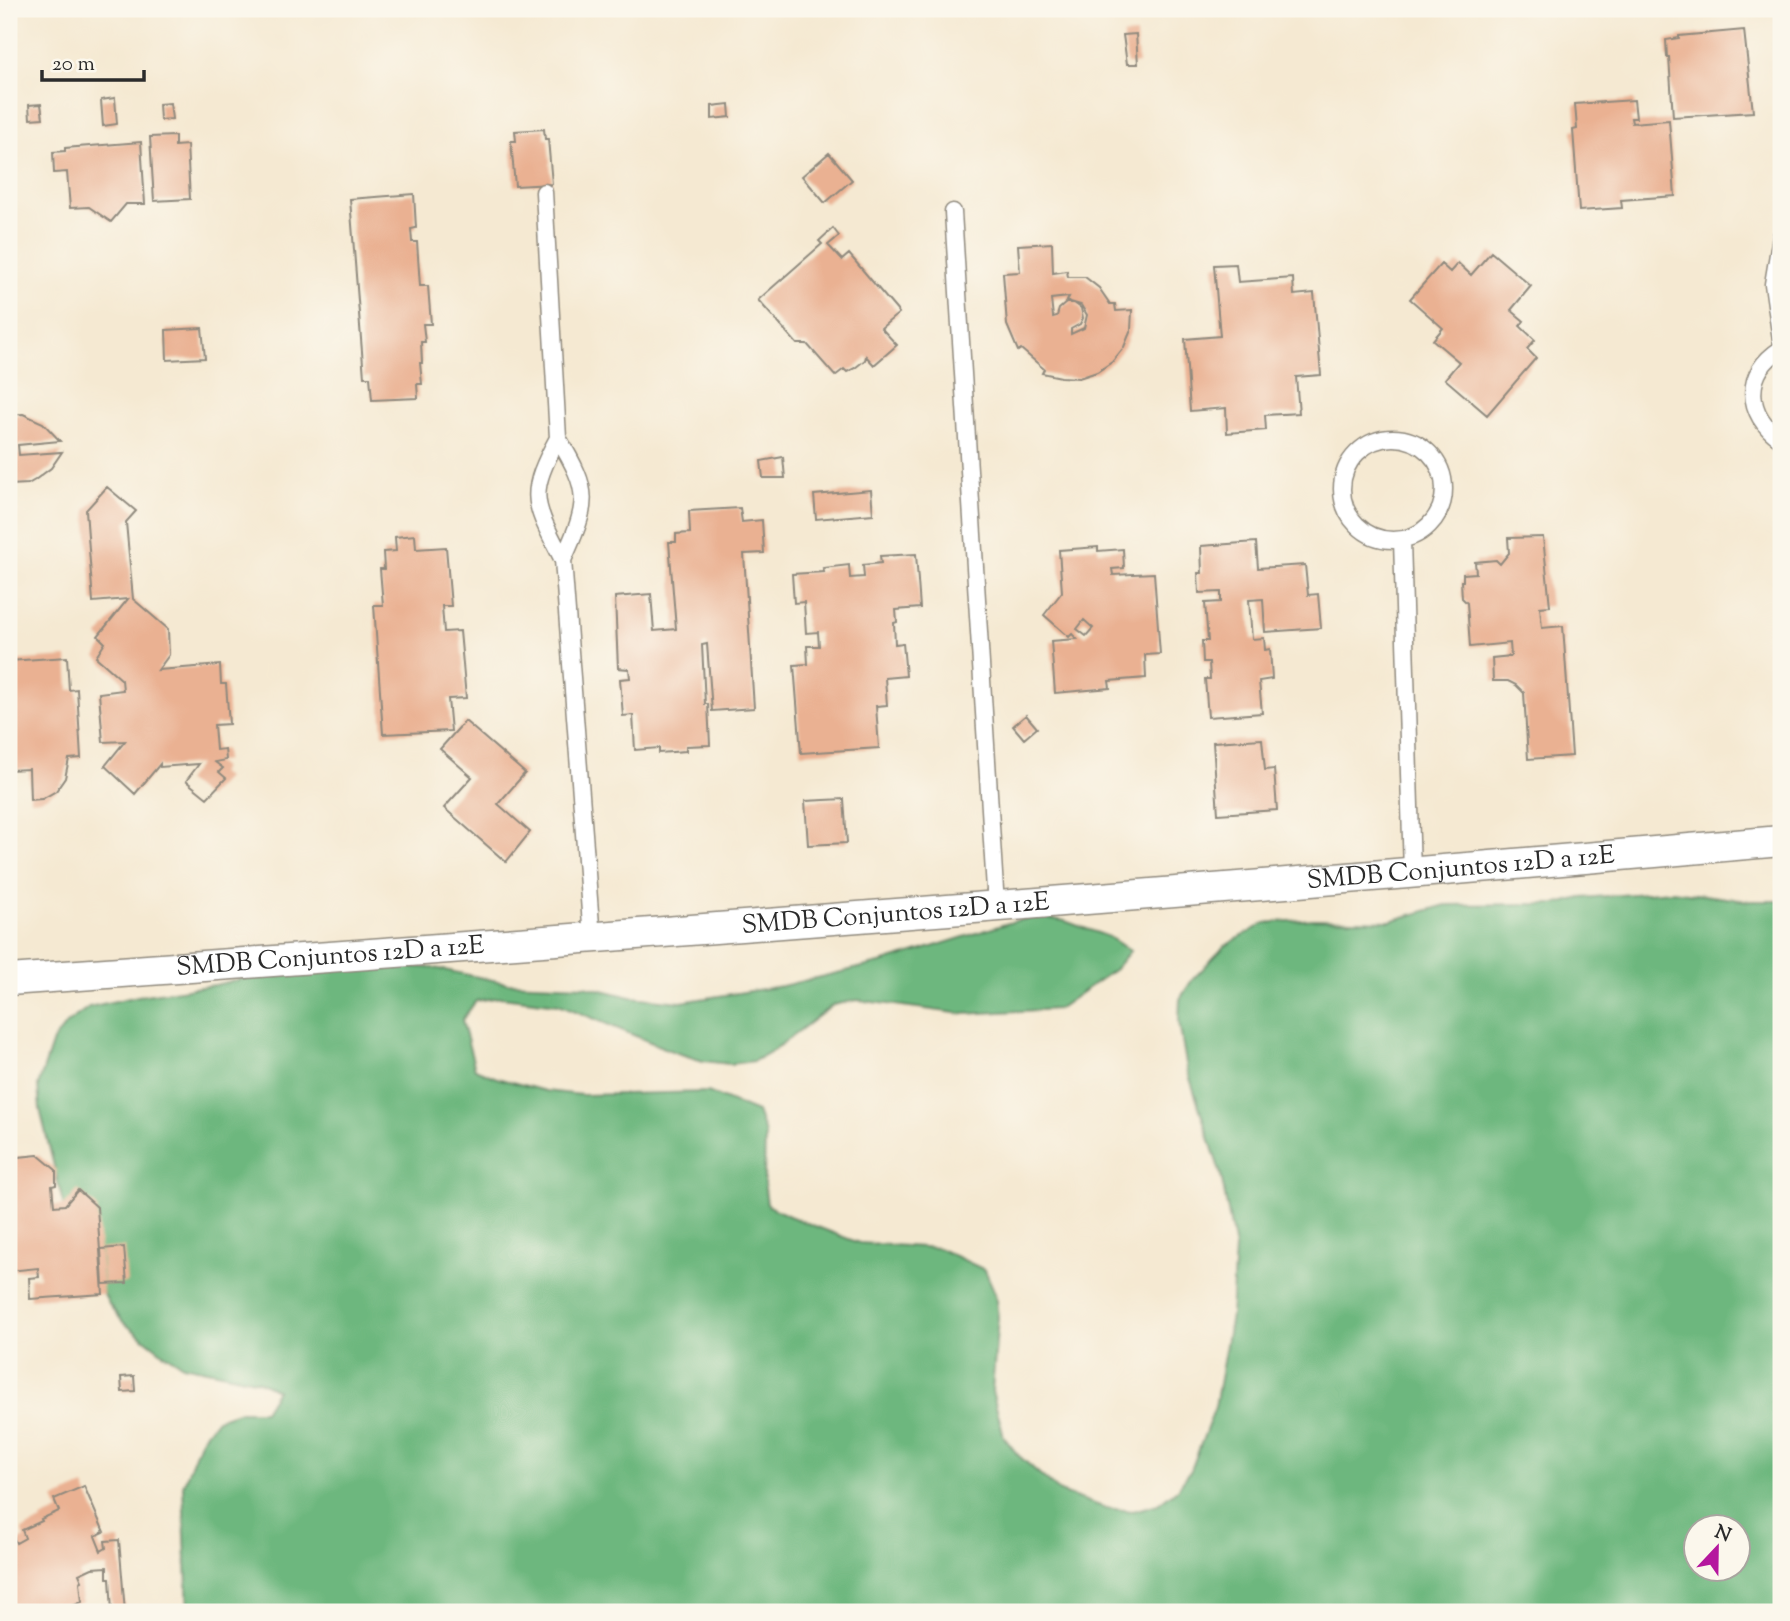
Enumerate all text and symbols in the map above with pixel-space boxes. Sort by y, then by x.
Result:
scale bar [42,38,144,82]
text: 20 m [52,50,95,80]
street label: SMDB Conjuntos 12D a 12E [1305,837,1616,900]
street label: SMDB Conjuntos 12D a 12E [740,884,1051,945]
street label: SMDB Conjuntos 12D a 12E [175,927,486,986]
north arrow [1682,1512,1752,1582]
text: N [1710,1519,1735,1550]

